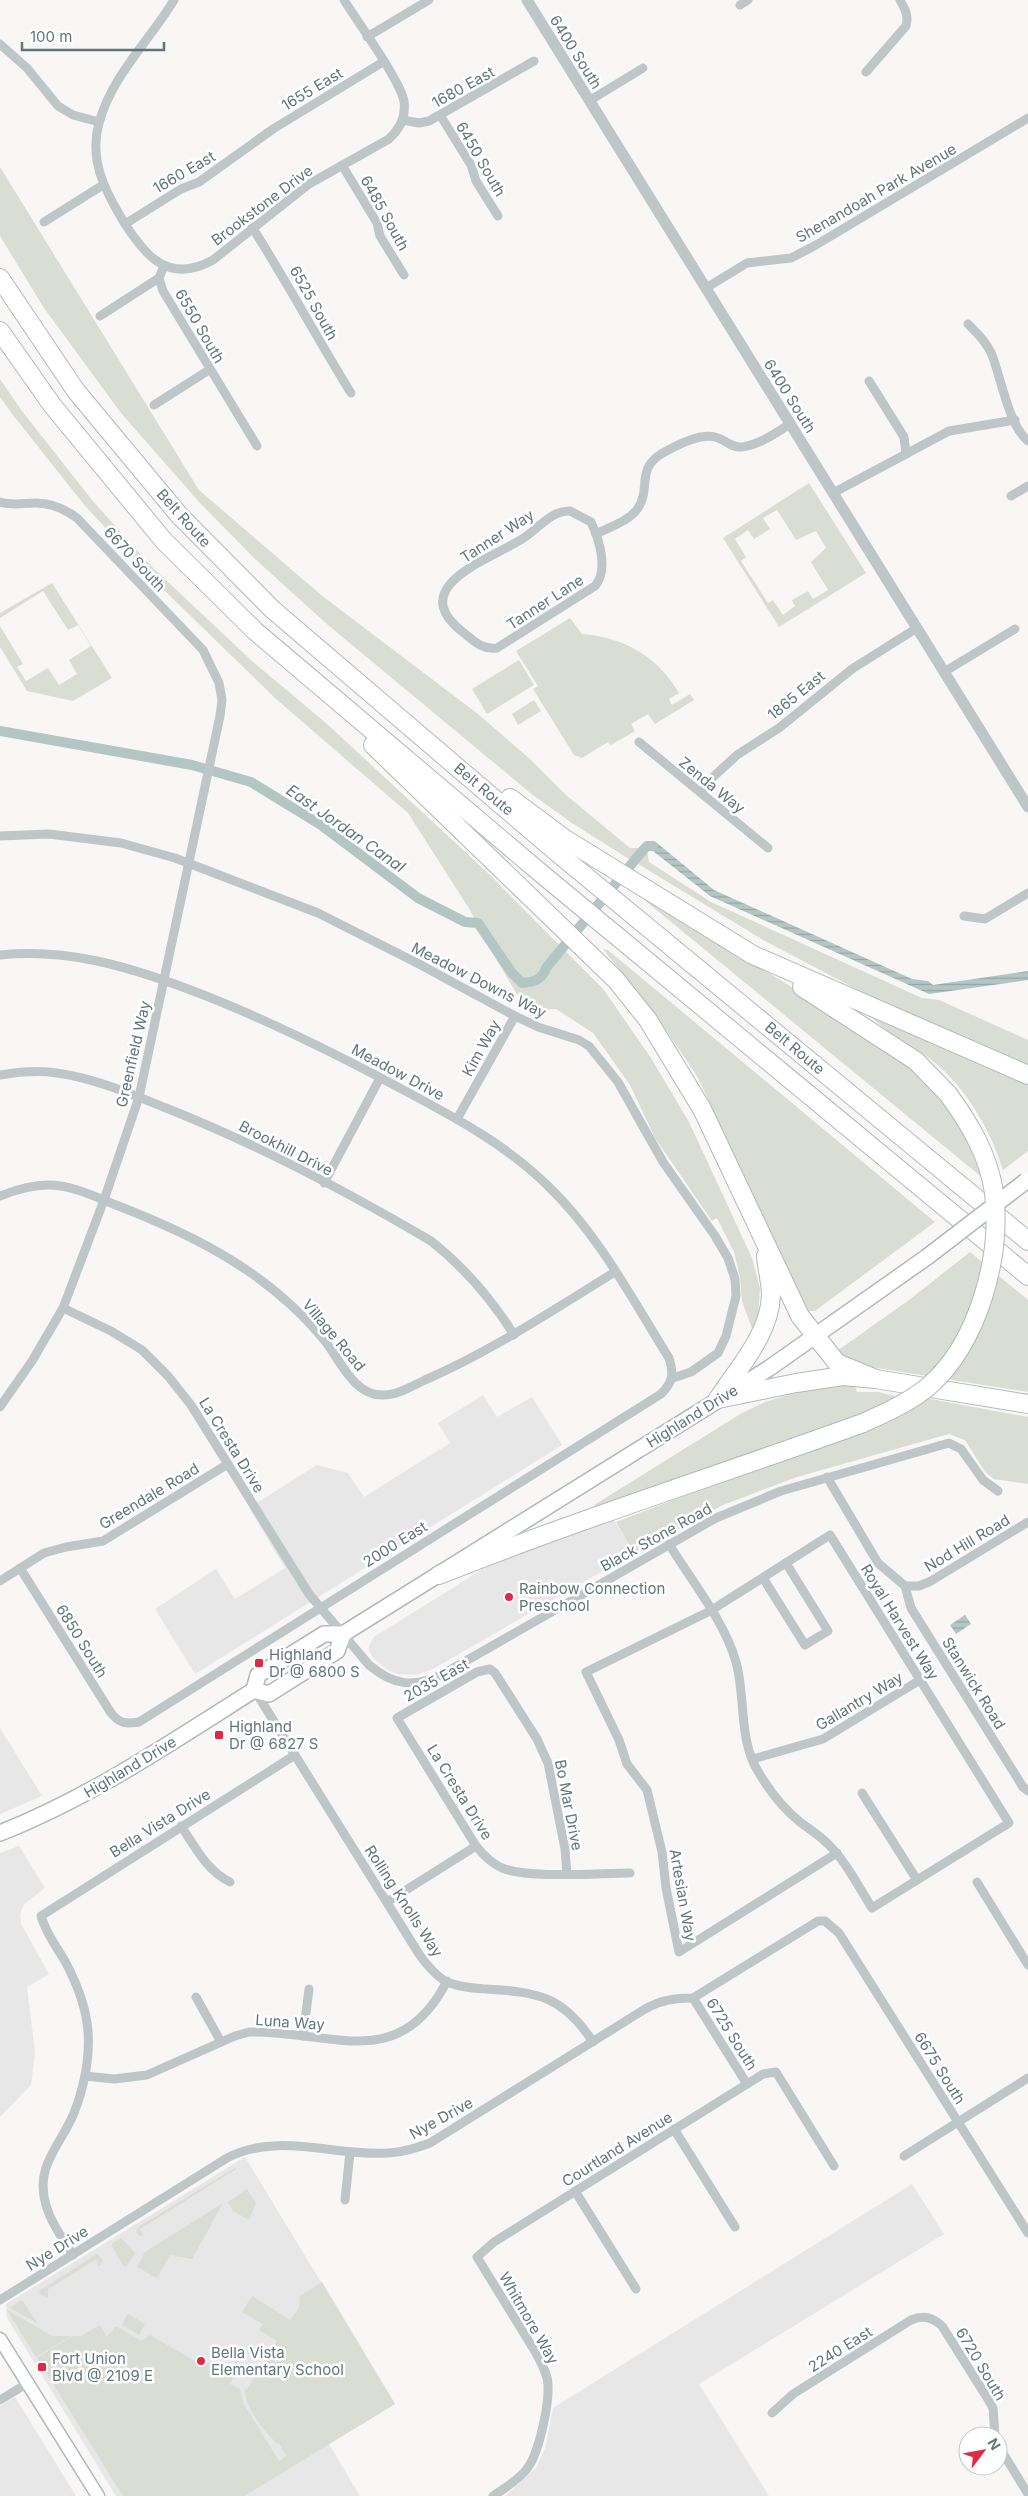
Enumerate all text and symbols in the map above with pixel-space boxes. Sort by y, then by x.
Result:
street label: 6400 South [546,12,606,92]
scale bar [22,20,165,52]
text: 100 m [30,27,72,46]
street label: 1680 East [428,62,498,112]
street label: 1655 East [278,63,346,115]
street label: 6450 South [452,118,510,200]
street label: Shenandoah Park Avenue [792,139,960,247]
street label: 1660 East [150,147,219,197]
street label: Brookstone Drive [208,161,316,249]
street label: 6485 South [357,172,413,254]
street label: 6525 South [286,262,342,344]
street label: 6550 South [171,286,229,366]
street label: 6400 South [760,356,820,436]
street label: Belt Route [153,485,215,551]
street label: Tanner Way [457,505,538,567]
street label: 6670 South [100,523,170,595]
street label: Tanner Lane [503,570,587,634]
street label: 1865 East [763,666,829,724]
street label: Zenda Way [675,753,749,818]
street label: Belt Route [450,758,518,820]
water label: East Jordan Canal [283,780,409,877]
street label: Meadow Downs Way [408,938,550,1022]
street label: Greenfield Way [112,998,155,1109]
street label: Kim Way [458,1016,505,1080]
street label: Belt Route [761,1017,829,1079]
street label: Meadow Drive [348,1040,448,1104]
street label: Brookhill Drive [236,1116,336,1180]
street label: Village Road [298,1295,370,1375]
street label: Highland Drive [643,1380,741,1452]
street label: La Cresta Drive [195,1394,269,1496]
street label: Greendale Road [96,1459,202,1533]
street label: Black Stone Road [597,1499,715,1575]
street label: Nod Hill Road [921,1510,1013,1576]
street label: 2000 East [359,1517,431,1571]
street label: Royal Harvest Way [857,1561,944,1684]
place label: Rainbow Connection Preschool [519,1579,665,1615]
marker: Rainbow Connection Preschool [503,1591,515,1603]
street label: 6850 South [52,1601,112,1681]
street label: Stanwick Road [938,1633,1010,1733]
place label: Highland Dr @ 6800 S [269,1645,360,1681]
street label: 2035 East [400,1654,472,1706]
marker: Highland Dr @ 6800 S [253,1657,265,1669]
street label: Gallantry Way [812,1667,906,1734]
place label: Highland Dr @ 6827 S [229,1717,318,1753]
marker: Highland Dr @ 6827 S [213,1729,225,1741]
street label: Highland Drive [80,1732,180,1802]
street label: La Cresta Drive [423,1741,497,1843]
street label: Bo Mar Drive [551,1758,587,1852]
street label: Bella Vista Drive [106,1784,214,1862]
street label: Rolling Knolls Way [361,1841,448,1961]
street label: Artesian Way [666,1847,701,1943]
street label: 6725 South [702,1994,762,2074]
street label: Luna Way [255,2010,326,2034]
street label: 6675 South [910,2028,970,2108]
street label: Nye Drive [406,2093,476,2143]
street label: Courtland Avenue [558,2107,676,2191]
street label: Nye Drive [22,2221,92,2275]
street label: Whitmore Way [495,2269,563,2368]
street label: 2240 East [805,2322,876,2376]
street label: 6720 South [952,2324,1010,2404]
place label: Bella Vista Elementary School [211,2343,344,2379]
place label: Fort Union Blvd @ 2109 E [52,2349,153,2385]
marker: Bella Vista Elementary School [195,2355,207,2367]
marker: Fort Union Blvd @ 2109 E [36,2361,48,2373]
north arrow [958,2426,1008,2476]
text: N [984,2435,1004,2453]

